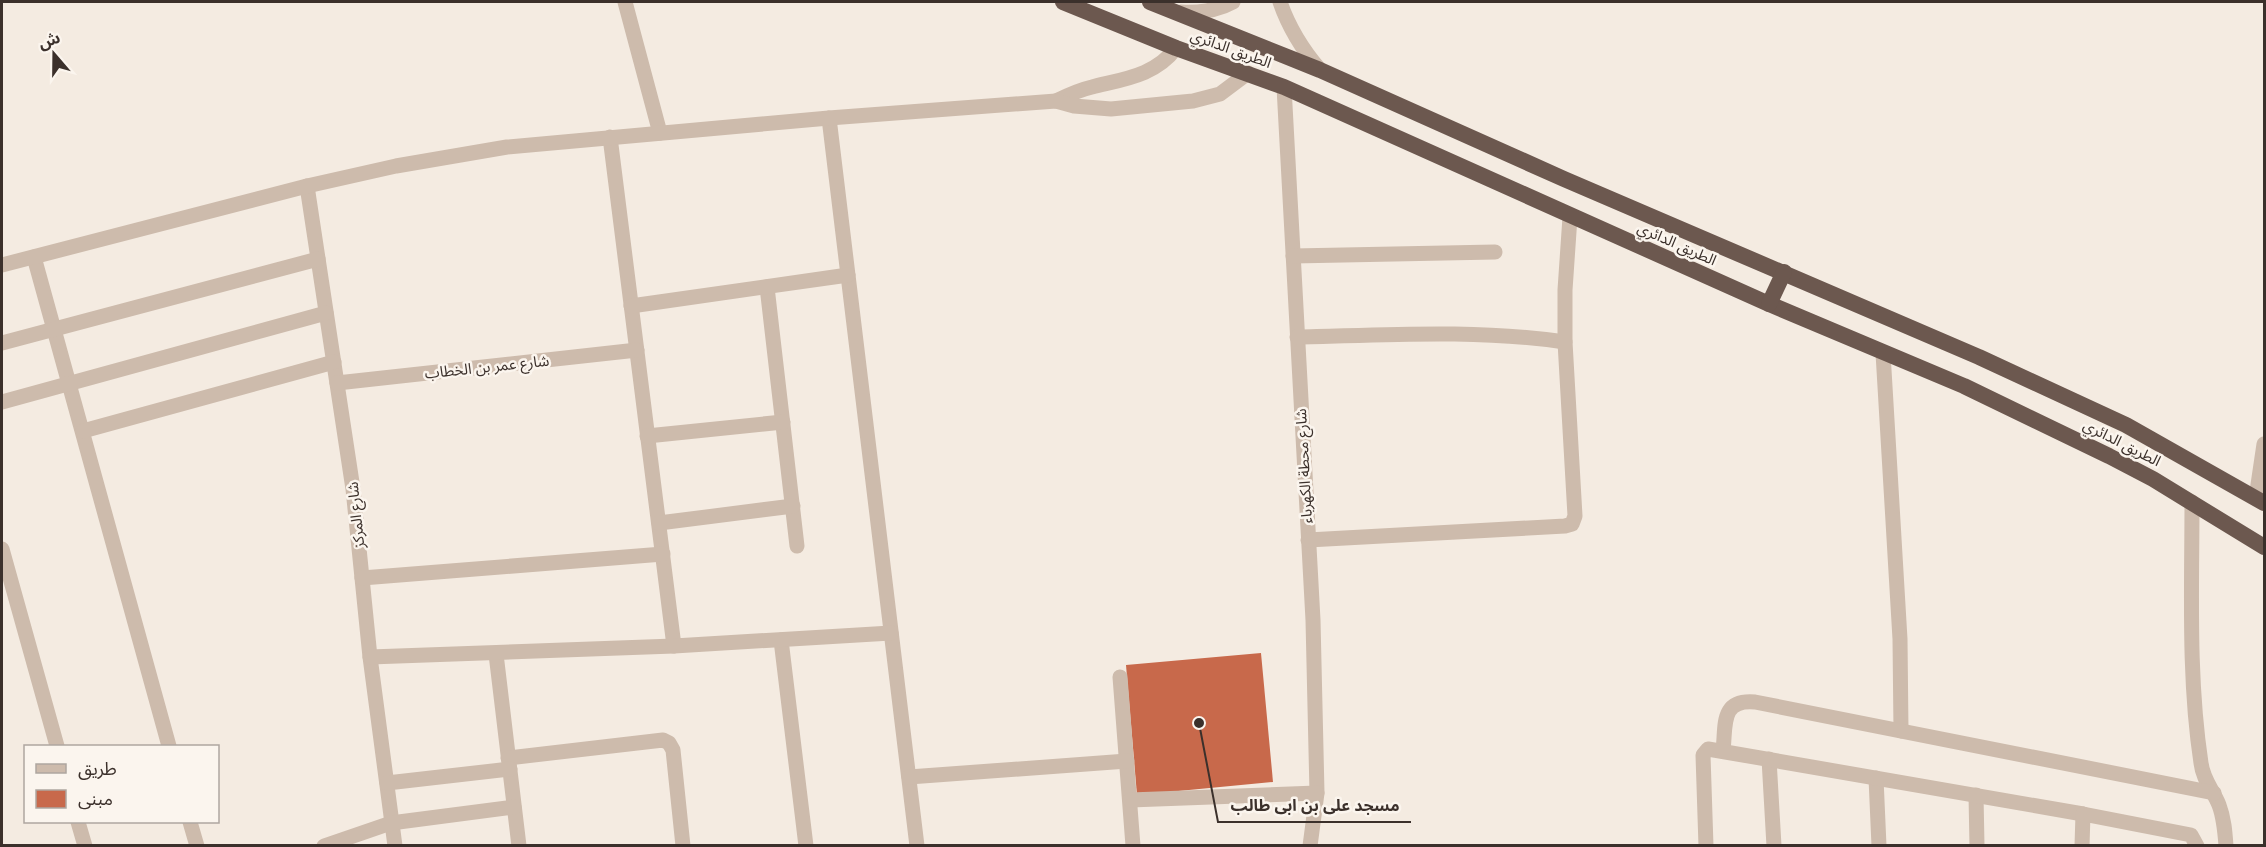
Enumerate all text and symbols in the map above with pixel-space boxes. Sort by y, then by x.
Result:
north arrow [24,24,84,84]
street label: الطريق الدائري [1187,24,1274,74]
text: ش [35,26,63,54]
street label: الطريق الدائري [1634,217,1720,272]
street label: شارع عمر بن الخطاب [424,350,551,385]
street label: شارع محطة الكهرباء [1290,408,1319,524]
street label: الطريق الدائري [2079,414,2165,472]
street label: شارع المركز [342,480,372,550]
legend [24,745,219,823]
text: طريق [78,756,117,780]
text: مبنى [78,786,113,810]
callout: مسجد على بن ابى طالب [1218,788,1411,822]
text: مسجد على بن ابى طالب [1230,794,1400,816]

